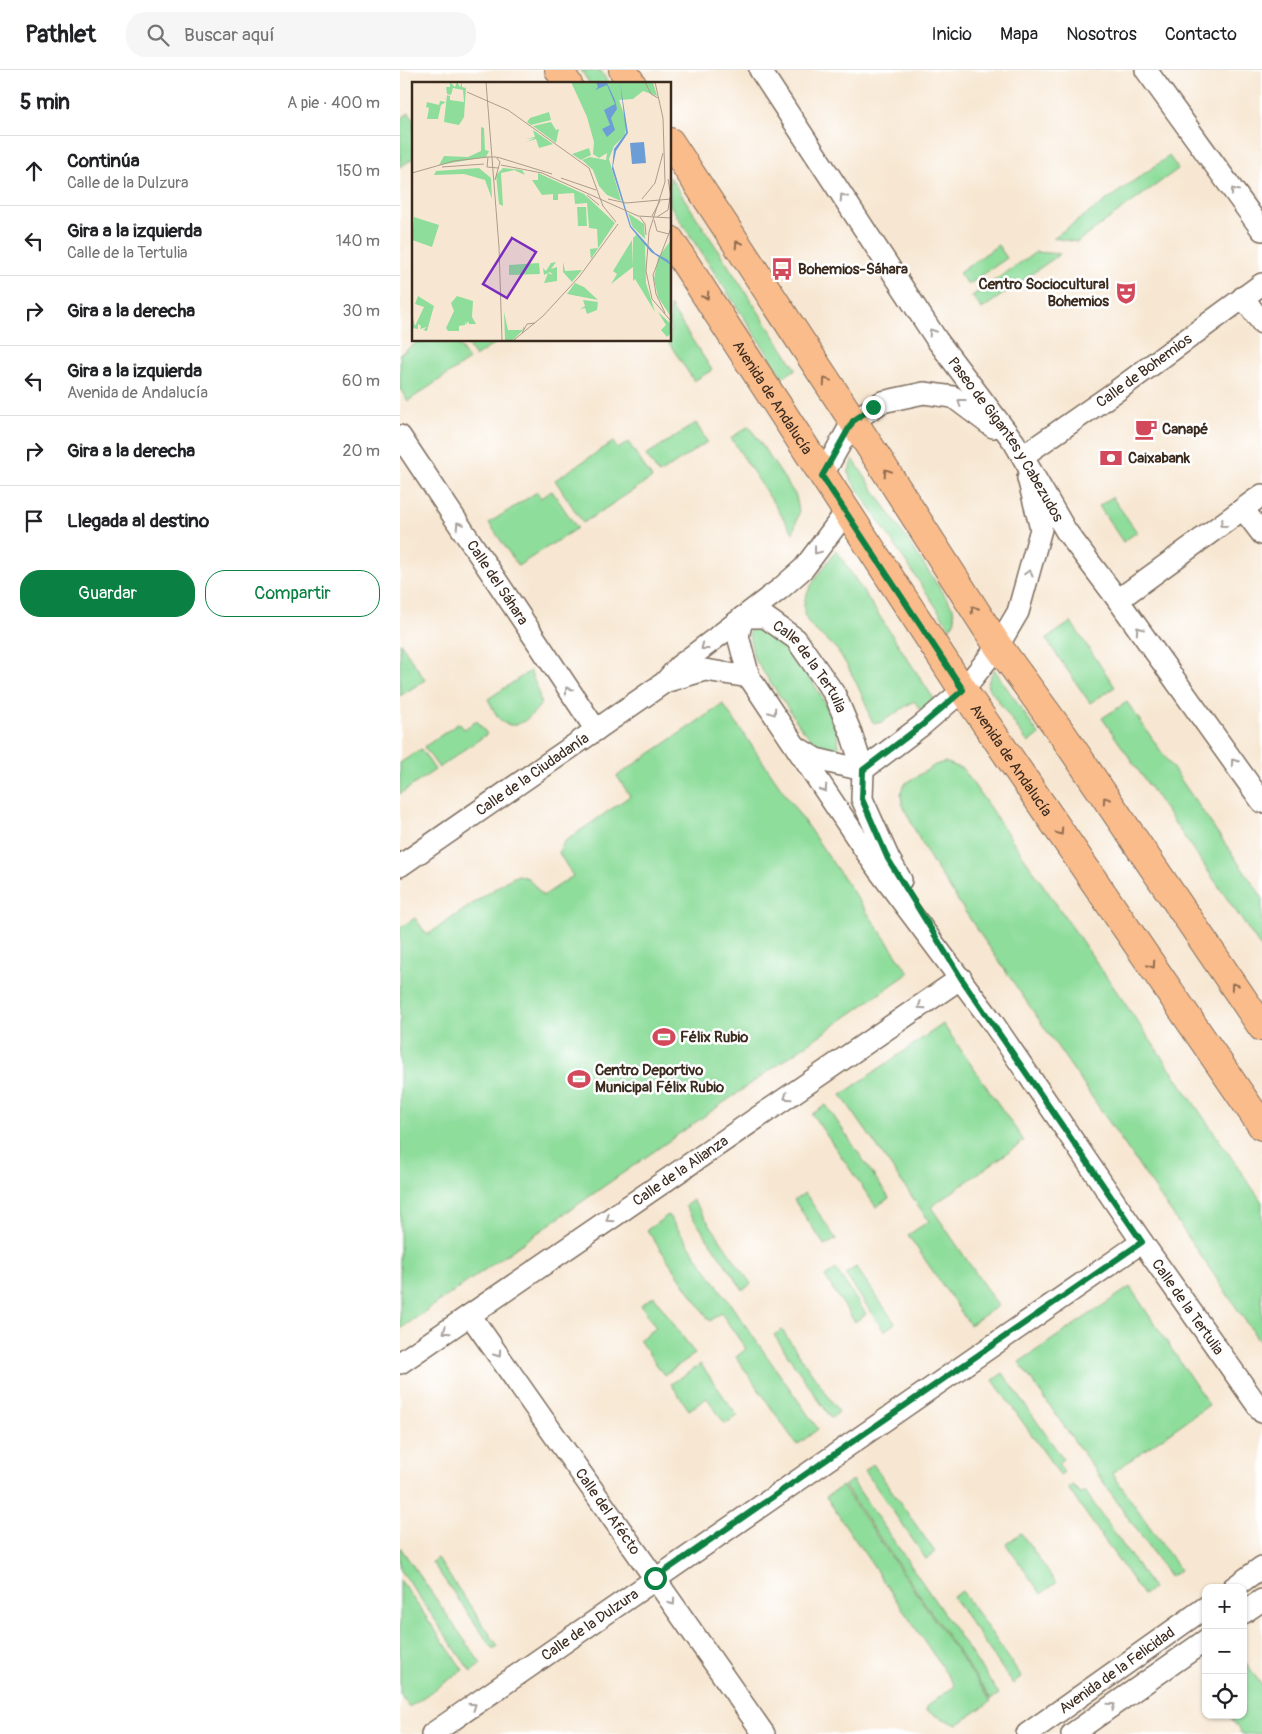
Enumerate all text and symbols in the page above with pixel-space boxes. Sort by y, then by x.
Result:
search box [126,12,476,57]
text: Pathlet [25,20,96,49]
icon: search [144,21,172,49]
text: Buscar aquí [184,23,275,47]
text: Inicio [931,23,972,46]
text: Mapa [1000,23,1038,46]
text: Nosotros [1066,23,1137,46]
text: Contacto [1165,23,1237,46]
inset map [412,82,671,341]
text: 5 min [20,89,70,116]
text: A pie · 400 m [287,93,380,113]
text: Continúa [67,149,140,173]
icon: ahead [20,157,48,185]
text: 150 m [336,161,380,181]
text: Calle de la Dulzura [67,173,189,193]
one-way arrow [1230,187,1240,196]
one-way arrow [839,193,849,202]
text: Gira a la izquierda [67,219,202,243]
icon: left [20,227,48,255]
text: 140 m [336,231,380,251]
one-way arrow [734,240,744,249]
text: Calle de la Tertulia [67,243,187,263]
bus stop icon: Bohemios-Sáhara [769,256,795,282]
place label: Bohemios-Sáhara [798,260,908,279]
place label: Centro Sociocultural Bohemios [979,275,1109,311]
theatre icon: Centro Sociocultural Bohemios [1113,280,1139,306]
one-way arrow [700,290,709,300]
icon: right [20,297,48,325]
text: Gira a la derecha [67,299,195,323]
text: 30 m [342,301,380,321]
one-way arrow [929,329,938,338]
street label: Calle de Bohemios [1092,329,1196,412]
street label: Avenida de Andalucía [729,337,817,458]
street label: Paseo de Gigantes y Cabezudos [944,353,1068,525]
text: Gira a la izquierda [67,359,202,383]
icon: left [20,367,48,395]
text: 60 m [342,371,380,391]
one-way arrow [823,377,832,386]
text: Avenida de Andalucía [67,383,208,403]
route end [862,396,885,419]
one-way arrow [958,400,967,408]
cafe icon: Canapé [1133,416,1159,442]
place label: Canapé [1162,420,1208,439]
icon: right [20,437,48,465]
text: Gira a la derecha [67,439,195,463]
text: 20 m [342,441,380,461]
bank icon: Caixabank [1098,445,1124,471]
place label: Caixabank [1128,449,1191,468]
one-way arrow [883,468,893,477]
icon: arrive [20,507,48,535]
text: Llegada al destino [67,509,209,533]
one-way arrow [1220,518,1229,526]
one-way arrow [456,522,466,531]
street label: Calle del Sáhara [463,536,533,628]
one-way arrow [814,545,823,555]
one-way arrow [1023,569,1034,578]
button: Guardar [20,570,195,617]
button: Compartir [205,570,380,617]
one-way arrow [971,605,981,614]
street label: Calle de la Tertulia [769,616,851,716]
one-way arrow [1136,626,1145,636]
one-way arrow [701,641,710,650]
one-way arrow [565,687,574,696]
street label: Avenida de Andalucía [966,700,1056,820]
one-way arrow [767,707,776,716]
street label: Calle de la Ciudadanía [472,728,593,820]
one-way arrow [1231,759,1239,768]
one-way arrow [818,783,827,792]
one-way arrow [1103,796,1113,805]
one-way arrow [1054,826,1063,835]
one-way arrow [1146,960,1155,969]
one-way arrow [1231,983,1240,992]
one-way arrow [917,999,926,1009]
sports icon: Félix Rubio [651,1024,677,1050]
place label: Félix Rubio [680,1028,748,1047]
place label: Centro Deportivo Municipal Félix Rubio [595,1061,724,1097]
sports icon: Centro Deportivo Municipal Félix Rubio [566,1066,592,1092]
one-way arrow [783,1091,793,1100]
street label: Calle de la Alianza [629,1131,732,1210]
one-way arrow [605,1213,615,1222]
street label: Calle de la Tertulia [1147,1255,1228,1359]
one-way arrow [443,1324,452,1334]
one-way arrow [492,1349,501,1358]
street label: Calle del Afécto [571,1464,645,1558]
route start [644,1567,667,1590]
street label: Calle de la Dulzura [538,1584,642,1665]
map controls [1202,1584,1247,1719]
button: + [1202,1584,1247,1629]
one-way arrow [666,1596,675,1606]
street label: Avenida de la Felicidad [1055,1623,1178,1718]
button: − [1202,1629,1247,1674]
button: locate [1202,1674,1247,1719]
one-way arrow [467,1703,476,1712]
one-way arrow [1106,1703,1115,1712]

